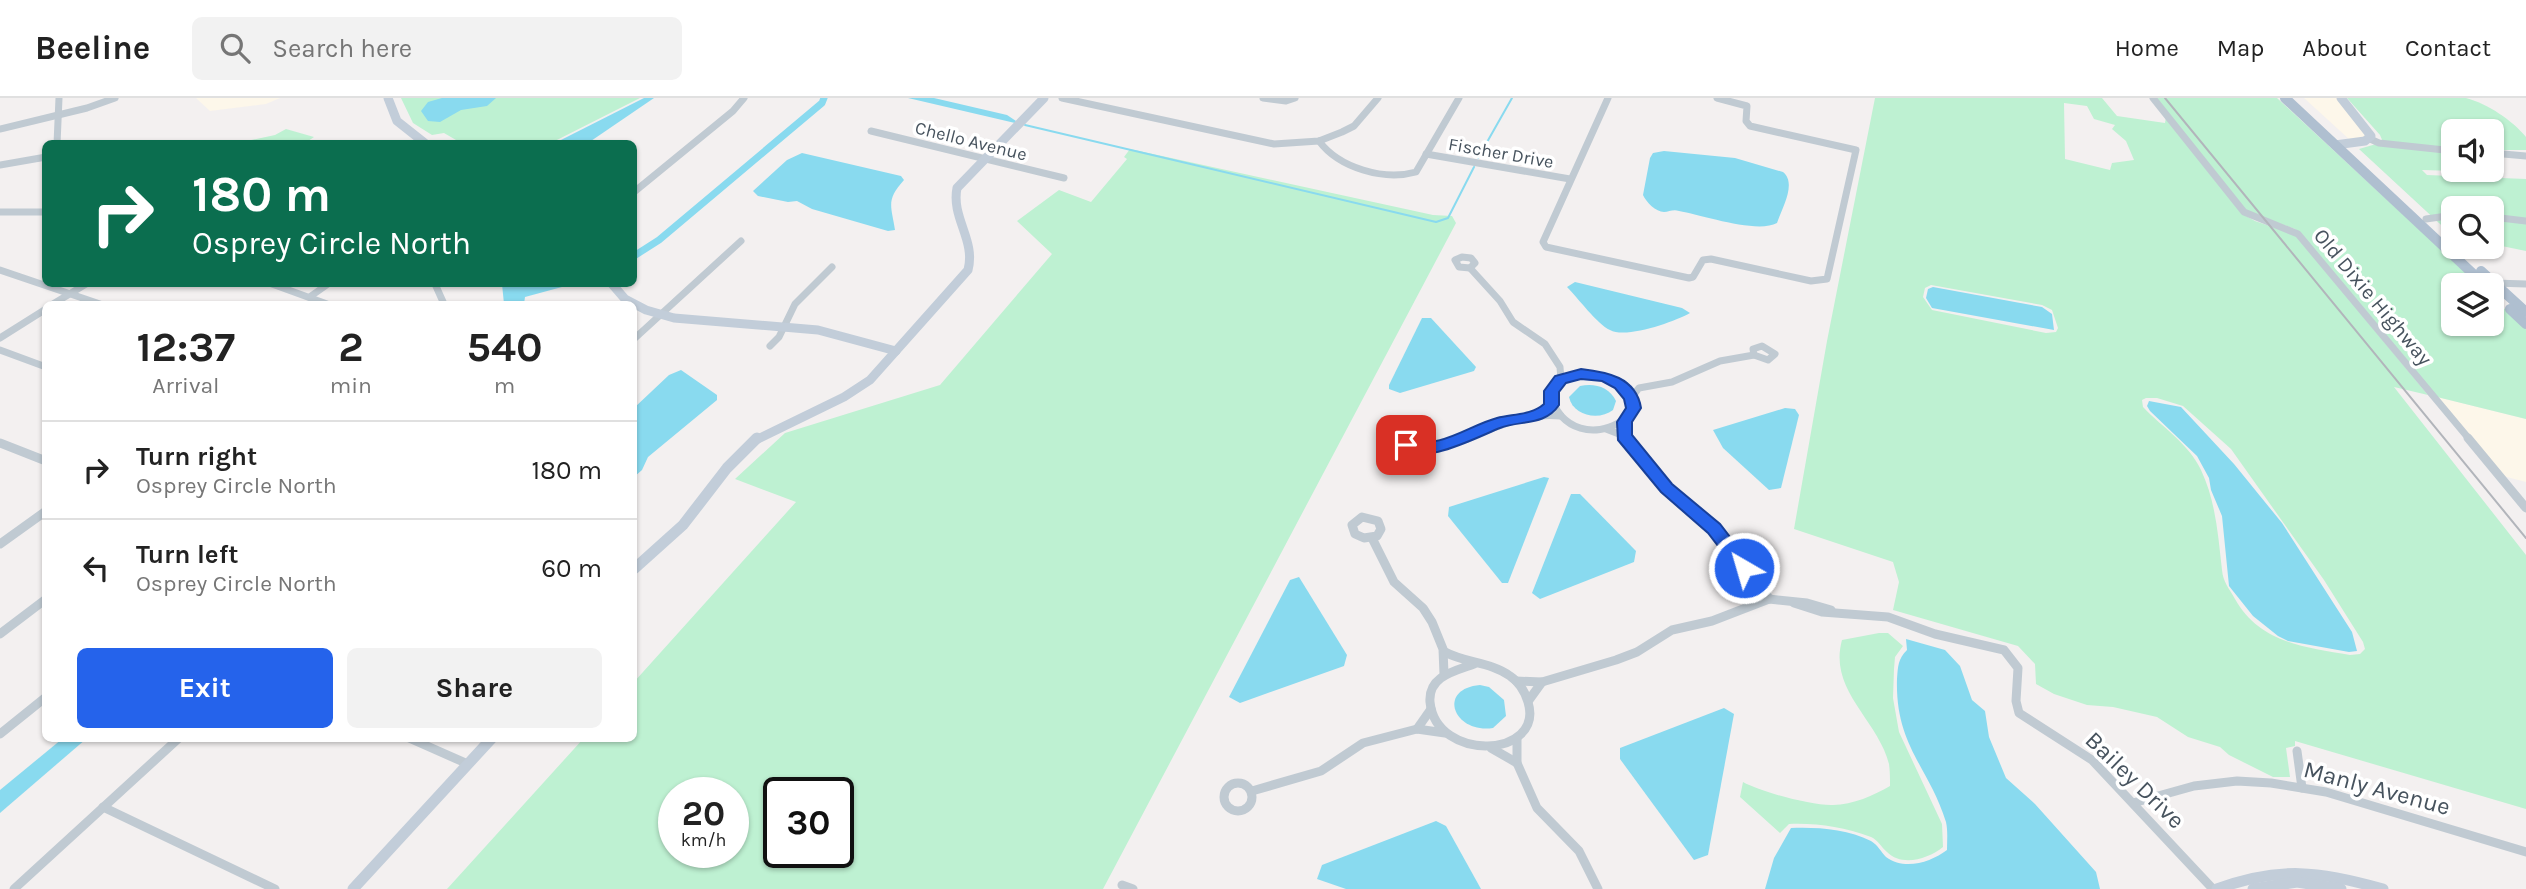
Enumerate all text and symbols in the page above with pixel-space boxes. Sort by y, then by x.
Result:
search box [192,17,682,80]
text: Beeline [35,29,150,67]
icon: search [216,29,254,67]
text: Search here [272,33,412,64]
text: Home [2115,34,2179,62]
text: Map [2217,34,2264,62]
text: About [2302,34,2367,62]
text: Contact [2405,34,2491,62]
street label: Chello Avenue [913,116,1029,166]
map controls [2441,119,2504,336]
button: sound [2441,119,2504,182]
street label: Fischer Drive [1447,133,1555,173]
text: 180 m [192,166,331,223]
icon: right [77,168,168,259]
button: search [2441,196,2504,259]
street label: Old Dixie Highway [2309,224,2437,370]
text: Osprey Circle North [192,225,471,262]
button: layers [2441,273,2504,336]
text: 12:37 [137,322,235,372]
text: 2 [338,322,364,372]
text: 540 [467,322,543,372]
text: Arrival [152,372,220,399]
text: min [330,372,372,399]
text: m [494,372,515,399]
pin [1376,415,1436,475]
icon: arrive [1387,426,1425,464]
text: Turn right [136,441,257,472]
icon: right [77,451,115,489]
text: 180 m [532,455,602,486]
text: Osprey Circle North [136,472,337,499]
position arrow [1707,531,1781,605]
text: Turn left [136,539,238,570]
icon: left [77,549,115,587]
text: 60 m [541,553,602,584]
text: Osprey Circle North [136,570,337,597]
button: Exit [77,648,333,728]
button: Share [347,648,602,728]
street label: Bailey Drive [2080,726,2190,834]
street label: Manly Avenue [2301,755,2453,821]
speed limit sign: 30 [763,777,854,868]
text: 20 [682,793,725,834]
text: km/h [681,829,726,851]

